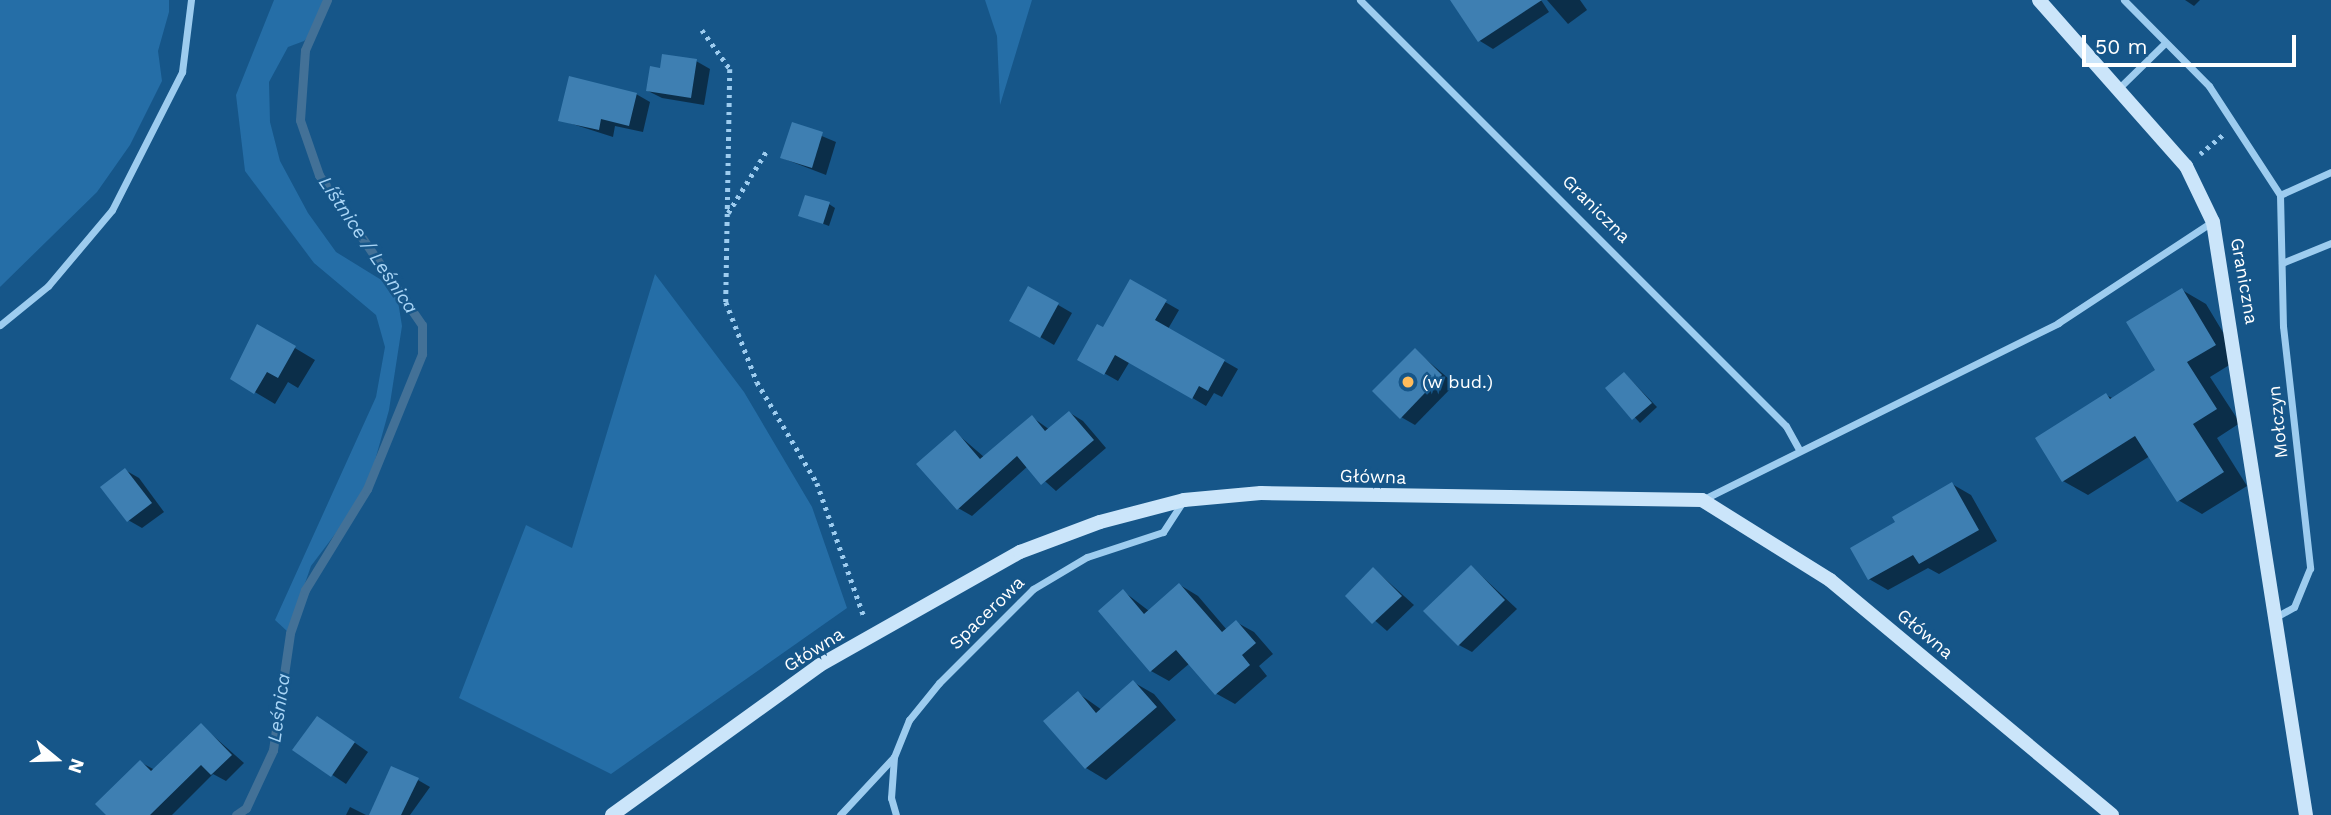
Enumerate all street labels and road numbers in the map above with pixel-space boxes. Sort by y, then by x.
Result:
street label: Graniczna [1558,171,1634,247]
street label: Graniczna [2226,236,2262,326]
street label: Mołczyn [2263,385,2293,459]
street label: Główna [1339,465,1407,489]
street label: Spacerowa [945,572,1029,654]
street label: Główna [1893,604,1957,664]
street label: Główna [780,623,848,677]

